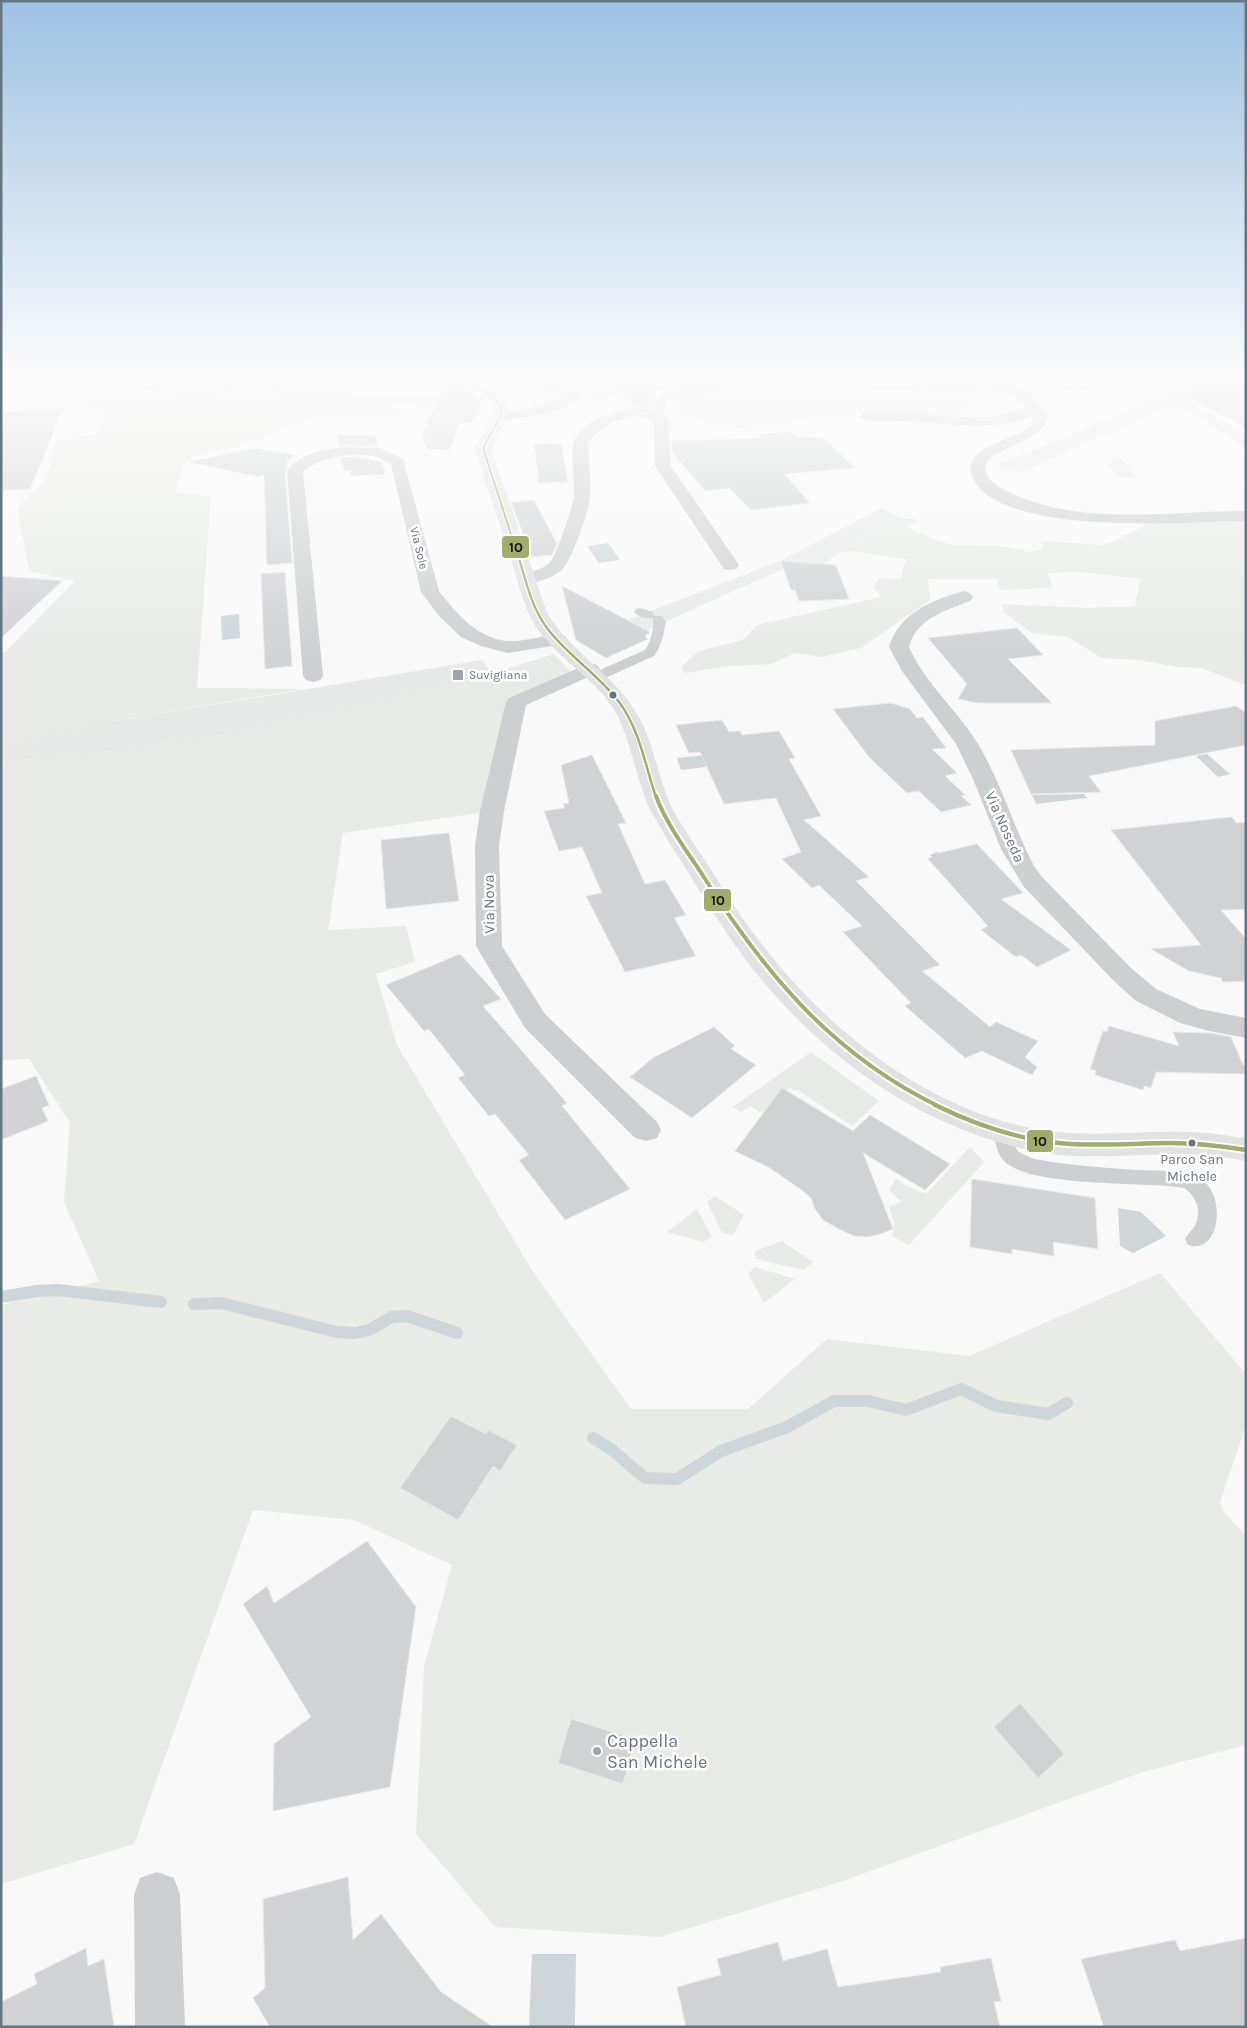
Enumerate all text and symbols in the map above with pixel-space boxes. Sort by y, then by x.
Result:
street label: Via Sole [407,525,431,571]
line badge: 10 [501,535,530,559]
text: 10 [509,539,523,556]
marker: Suvigliana [451,668,465,682]
place label: Suvigliana [469,668,527,682]
unlabelled marker [608,690,618,700]
street label: Via Noseda [981,789,1029,865]
street label: Via Nova [479,874,499,934]
line badge: 10 [703,888,732,912]
text: 10 [711,892,725,909]
line badge: 10 [1026,1129,1054,1153]
text: 10 [1033,1133,1047,1150]
marker: Parco San Michele [1187,1138,1197,1148]
place label: Parco San Michele [1160,1151,1224,1185]
place label: Cappella San Michele [607,1730,707,1773]
marker: Cappella San Michele [591,1745,603,1757]

